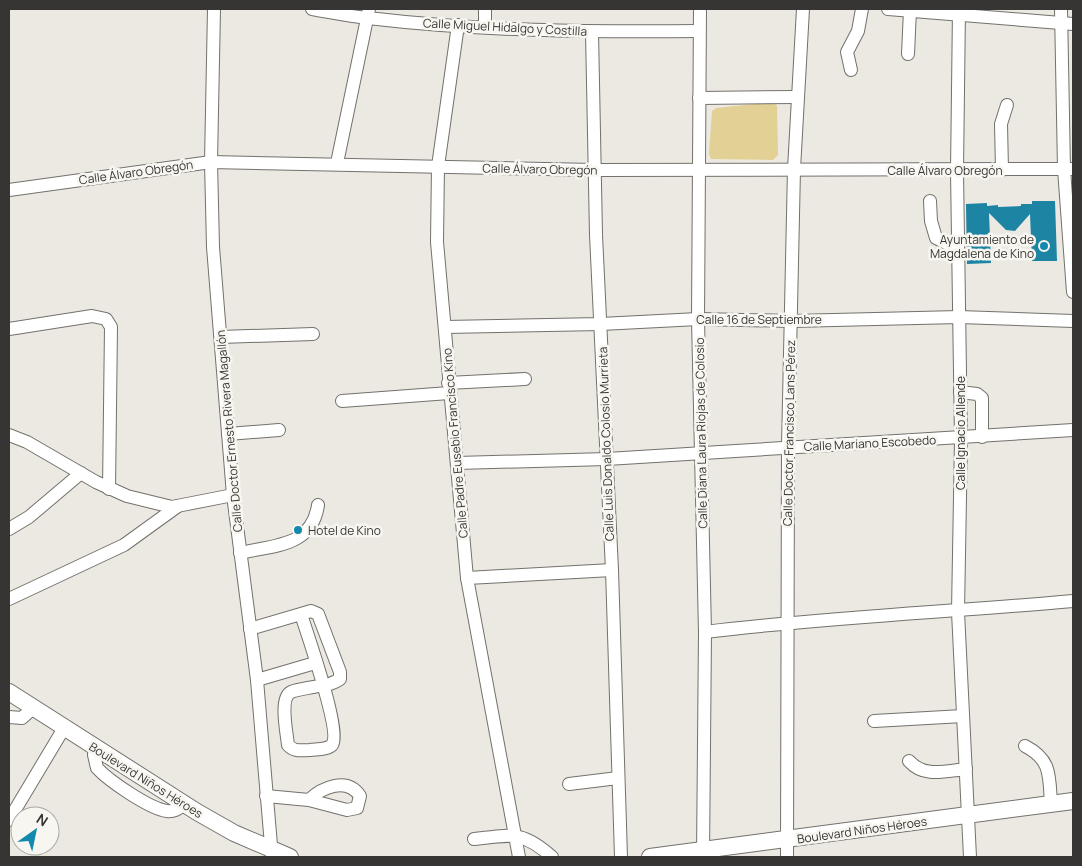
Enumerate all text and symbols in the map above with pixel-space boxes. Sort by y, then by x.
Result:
street label: Calle Miguel Hidalgo y Costilla [422,14,588,40]
street label: Calle Álvaro Obregón [78,156,194,188]
street label: Calle Álvaro Obregón [482,159,598,179]
street label: Calle Álvaro Obregón [887,162,1003,179]
place label: Ayuntamiento de Magdalena de Kino [930,231,1034,262]
marker: Ayuntamiento de Magdalena de Kino [1038,240,1050,252]
street label: Calle 16 de Septiembre [696,311,822,328]
street label: Calle Doctor Ernesto Rivera Magallón [212,329,246,533]
street label: Calle Diana Laura Riojas de Colosio [691,337,711,529]
street label: Calle Doctor Francisco Lans Pérez [779,340,799,526]
street label: Calle Luis Donaldo Colosio Murrieta [594,346,618,542]
street label: Calle Padre Eusebio Francisco Kino [438,347,472,539]
street label: Calle Ignacio Allende [952,376,969,490]
street label: Calle Mariano Escobedo [803,431,937,455]
place label: Hotel de Kino [308,522,381,539]
marker: Hotel de Kino [292,524,304,536]
street label: Boulevard Niños Héroes [86,738,206,822]
north arrow [10,806,60,856]
text: N [33,809,52,830]
street label: Boulevard Niños Héroes [796,812,928,848]

